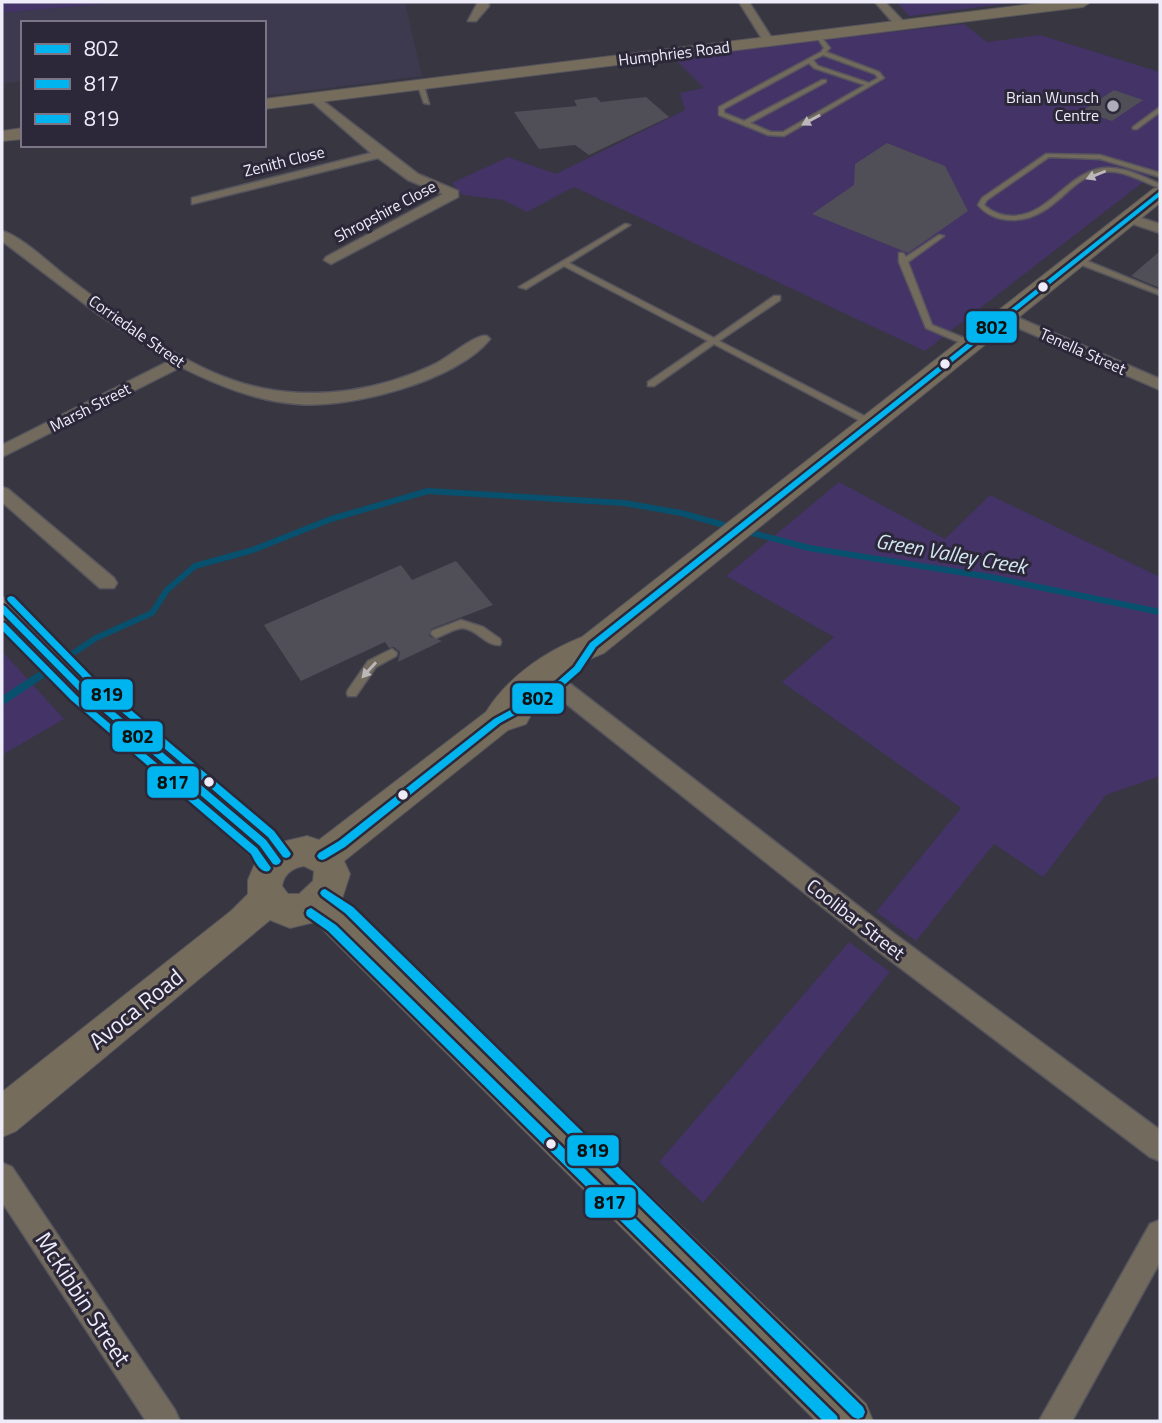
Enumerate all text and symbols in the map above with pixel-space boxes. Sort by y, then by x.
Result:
legend [21,21,266,147]
text: 802 [84,32,119,64]
street label: Humphries Road [617,34,731,72]
text: 817 [84,67,119,99]
place label: Brian Wunsch Centre [1006,85,1099,127]
marker: Brian Wunsch Centre [1105,98,1121,114]
text: 819 [84,102,119,134]
one-way arrow [802,114,821,126]
street label: Zenith Close [241,139,327,183]
one-way arrow [1085,169,1106,180]
street label: Shropshire Close [330,174,440,248]
unlabelled marker [1036,280,1050,294]
street label: Corriedale Street [84,289,190,373]
line badge: 802 [965,310,1018,344]
text: 802 [976,312,1008,341]
street label: Tenella Street [1036,321,1130,381]
unlabelled marker [938,357,952,371]
street label: Marsh Street [45,376,135,438]
water label: Green Valley Creek [873,524,1032,582]
one-way arrow [361,661,377,679]
line badge: 819 [80,678,134,711]
text: 819 [91,679,123,708]
line badge: 802 [511,682,565,715]
text: 802 [522,683,554,712]
line badge: 802 [111,720,164,753]
text: 802 [122,721,154,750]
line badge: 817 [146,765,200,799]
text: 817 [157,767,189,796]
unlabelled marker [202,775,216,789]
unlabelled marker [396,788,410,802]
street label: Coolibar Street [801,871,912,967]
street label: Avoca Road [81,960,190,1058]
line badge: 819 [566,1134,620,1167]
text: 819 [577,1135,609,1164]
unlabelled marker [544,1137,558,1151]
line badge: 817 [584,1186,637,1219]
text: 817 [594,1187,626,1216]
street label: McKibbin Street [27,1225,140,1373]

